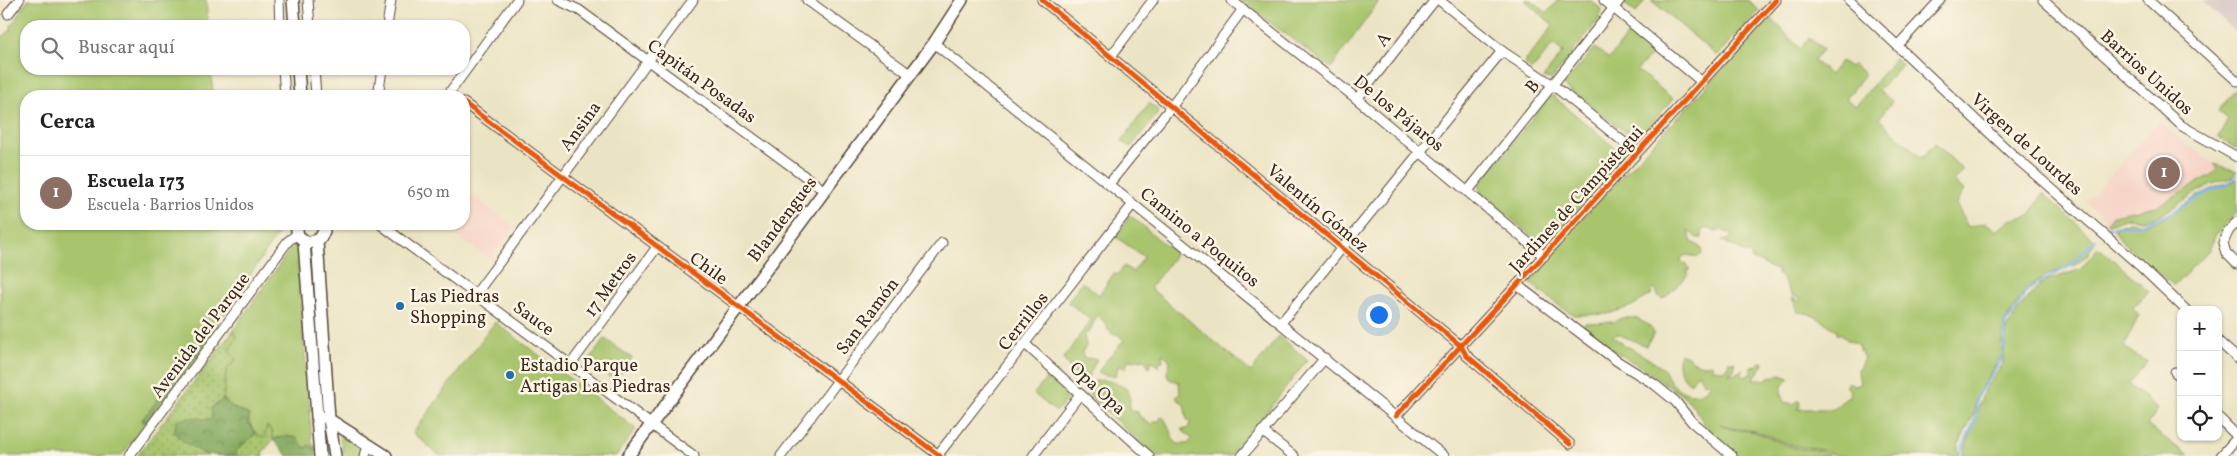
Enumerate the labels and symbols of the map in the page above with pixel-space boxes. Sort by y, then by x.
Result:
street label: Barrios Unidos [2094,25,2198,122]
street label: A [1370,27,1398,53]
street label: Capitán Posadas [641,34,761,130]
street label: De los Pájaros [1348,70,1449,158]
street label: B [1520,75,1546,99]
street label: Virgen de Lourdes [1965,88,2087,202]
street label: Ansina [555,97,608,157]
street label: Jardines de Campistegui [1504,121,1650,279]
pin: 1 [2148,154,2180,192]
street label: Valentín Gómez [1260,159,1374,259]
street label: Blandengues [743,172,824,268]
street label: Camino a Poquitos [1134,182,1264,294]
street label: 17 Metros [579,247,643,323]
street label: Chile [684,247,732,292]
street label: Avenida del Parque [146,268,257,404]
street label: San Ramón [831,273,906,361]
place label: Las Piedras Shopping [410,285,499,331]
street label: Cerrillos [993,287,1055,357]
street label: Sauce [507,296,559,343]
marker: Las Piedras Shopping [394,300,406,312]
your location [1366,302,1392,328]
place label: Estadio Parque Artigas Las Piedras [520,354,671,400]
street label: Opa Opa [1063,357,1131,422]
marker: Estadio Parque Artigas Las Piedras [504,369,516,381]

